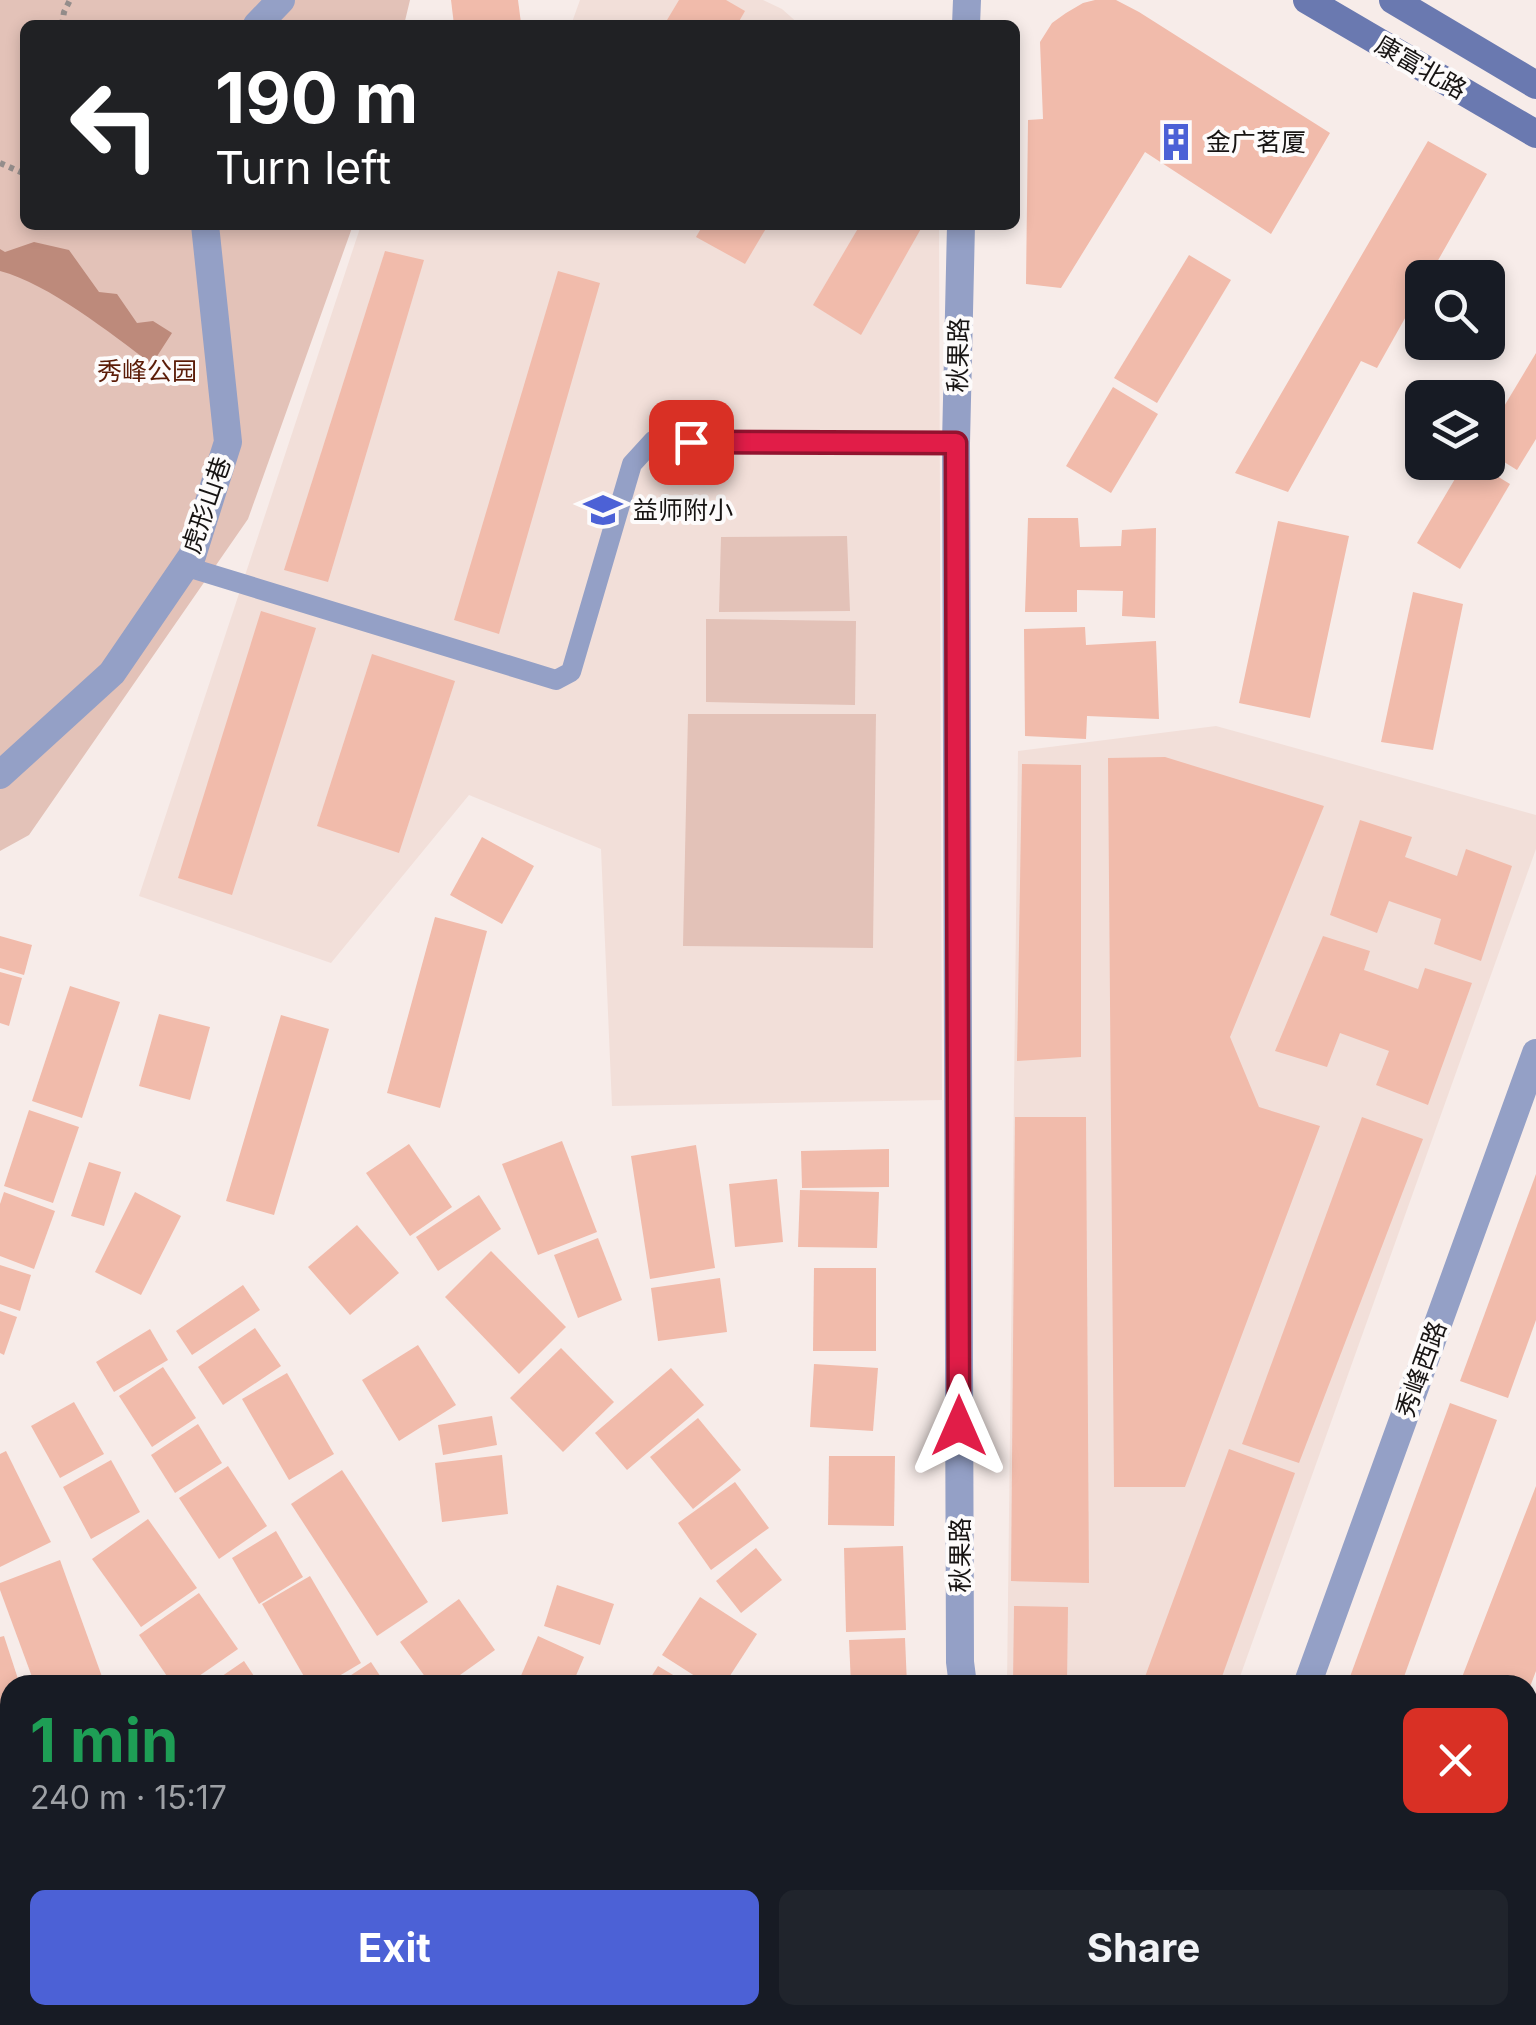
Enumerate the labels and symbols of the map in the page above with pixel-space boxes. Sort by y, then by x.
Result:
street label: 康富北路 [1370,29,1472,105]
building icon: 金广茗厦 [1155,121,1197,163]
place label: 金广茗厦 [1206,127,1306,157]
street label: 秋果路 [942,317,974,393]
park label: 秀峰公园 [97,356,197,386]
pin [649,400,734,485]
street label: 虎形山巷 [176,453,236,557]
school or university icon: 益师附小 [582,489,624,531]
place label: 益师附小 [633,495,733,525]
street label: 秀峰西路 [1390,1317,1452,1421]
position arrow [907,1374,1011,1478]
street label: 秋果路 [945,1517,975,1593]

